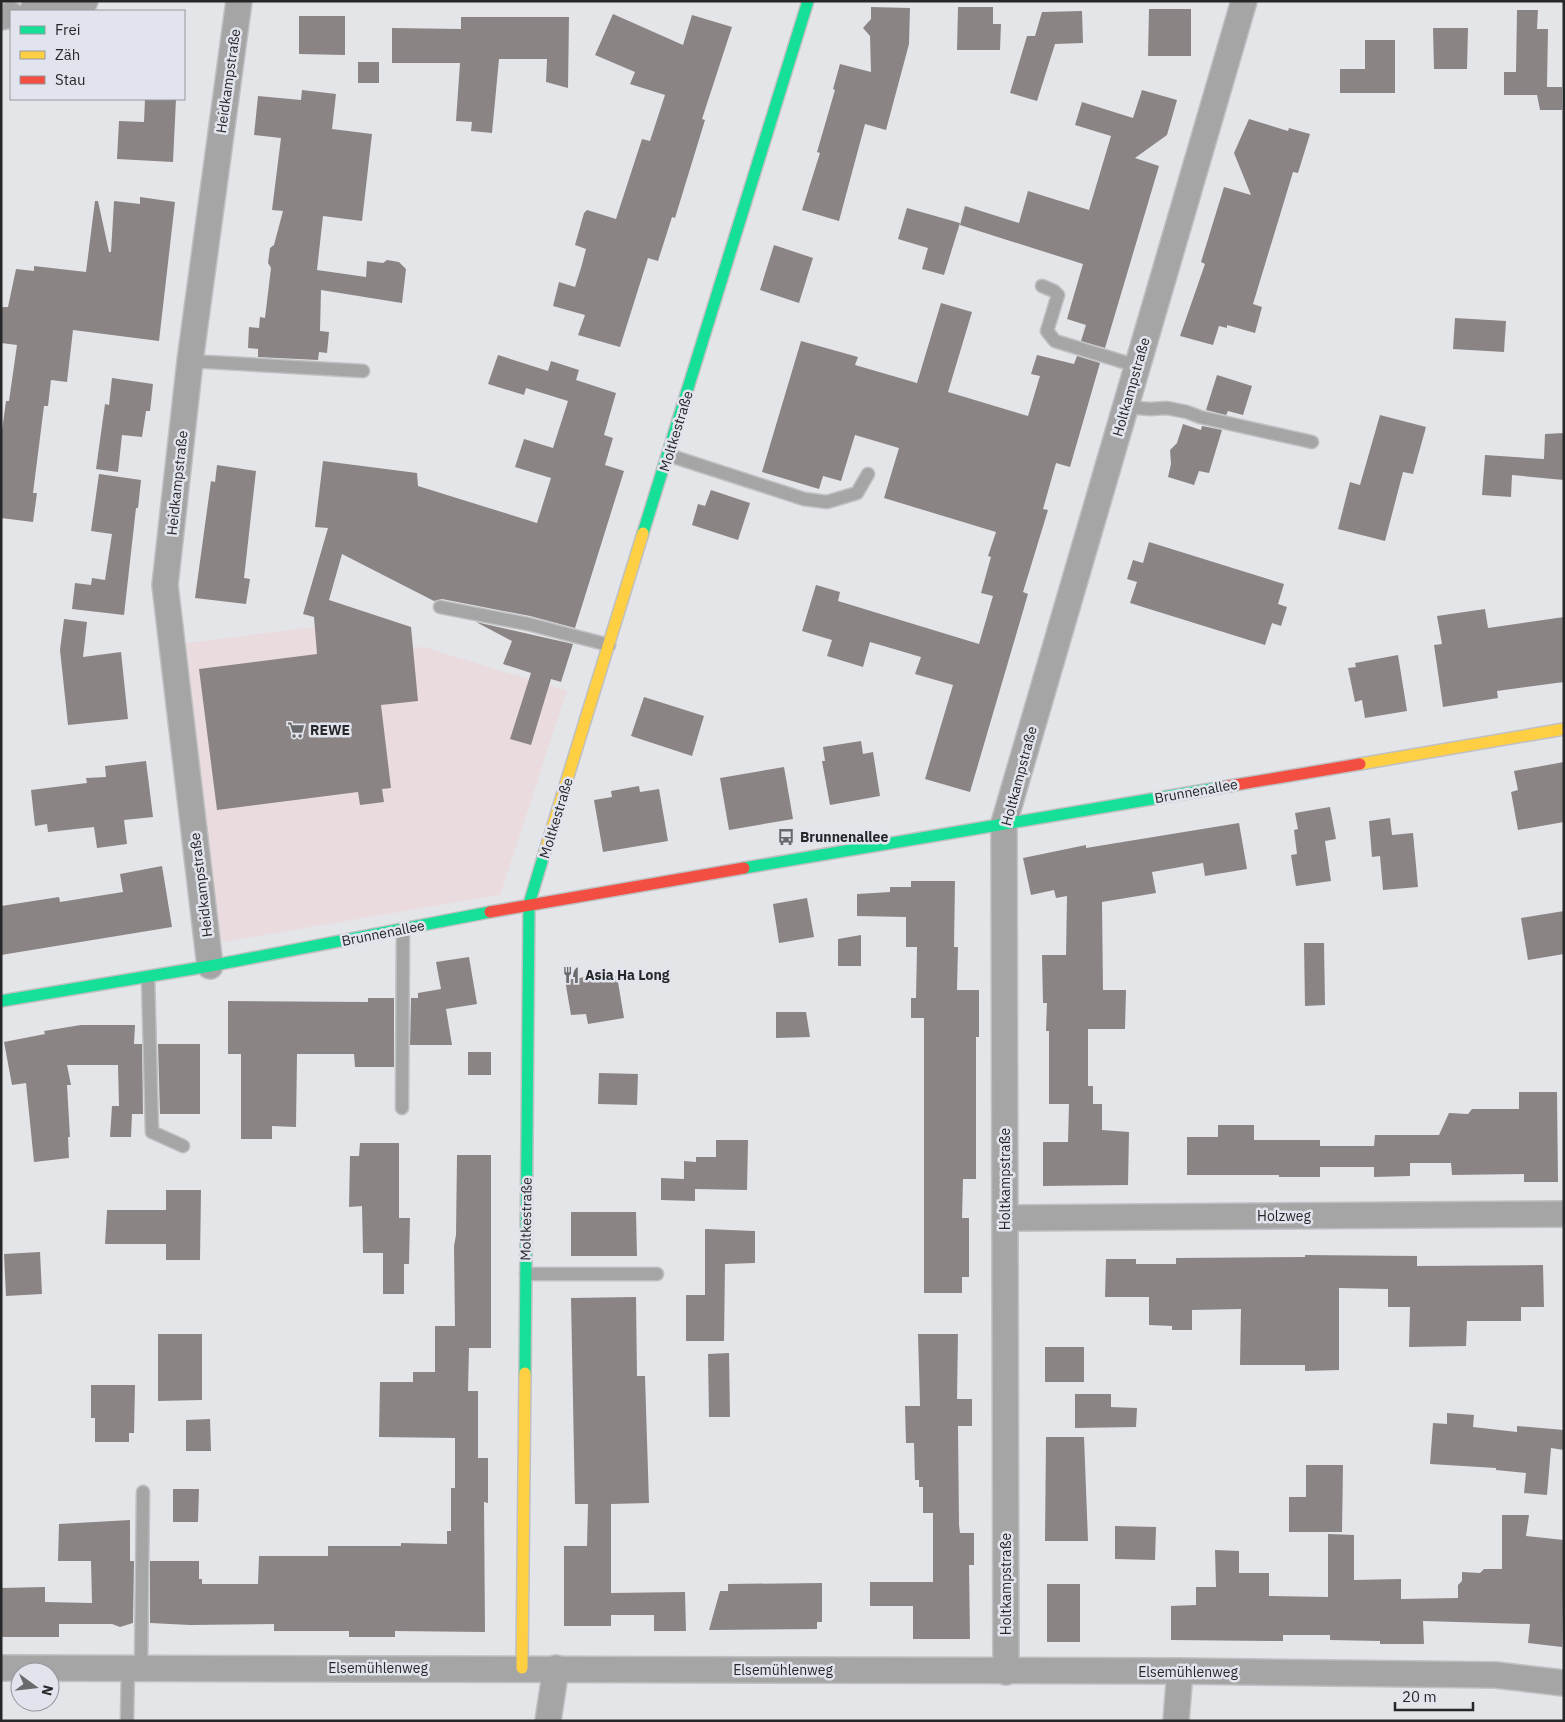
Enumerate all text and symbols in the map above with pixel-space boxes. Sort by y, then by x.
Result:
legend [10,10,185,100]
text: Frei [55,20,81,39]
street label: Heidkampstraße [212,27,244,134]
text: Zäh [55,45,80,64]
text: Stau [55,70,86,89]
street label: Holtkampstraße [1108,335,1154,439]
street label: Moltkestraße [655,388,697,474]
street label: Heidkampstraße [163,429,191,536]
supermarket icon: REWE [286,720,306,740]
place label: REWE [310,721,350,739]
street label: Holtkampstraße [997,724,1041,828]
street label: Moltkestraße [535,775,577,861]
street label: Brunnenallee [1153,775,1239,807]
bus stop icon: Brunnenallee [776,827,796,847]
place label: Brunnenallee [800,828,888,846]
street label: Heidkampstraße [186,831,216,938]
street label: Brunnenallee [340,916,426,950]
restaurant icon: Asia Ha Long [561,965,581,985]
place label: Asia Ha Long [585,966,670,984]
street label: Holtkampstraße [996,1128,1014,1230]
street label: Moltkestraße [516,1177,536,1261]
street label: Holzweg [1257,1207,1312,1225]
street label: Holtkampstraße [997,1533,1015,1635]
street label: Elsemühlenweg [328,1659,428,1677]
street label: Elsemühlenweg [733,1661,833,1679]
north arrow [10,1662,60,1712]
street label: Elsemühlenweg [1138,1663,1238,1681]
scale bar [1395,1680,1472,1712]
text: N [38,1683,58,1698]
text: 20 m [1402,1687,1437,1706]

